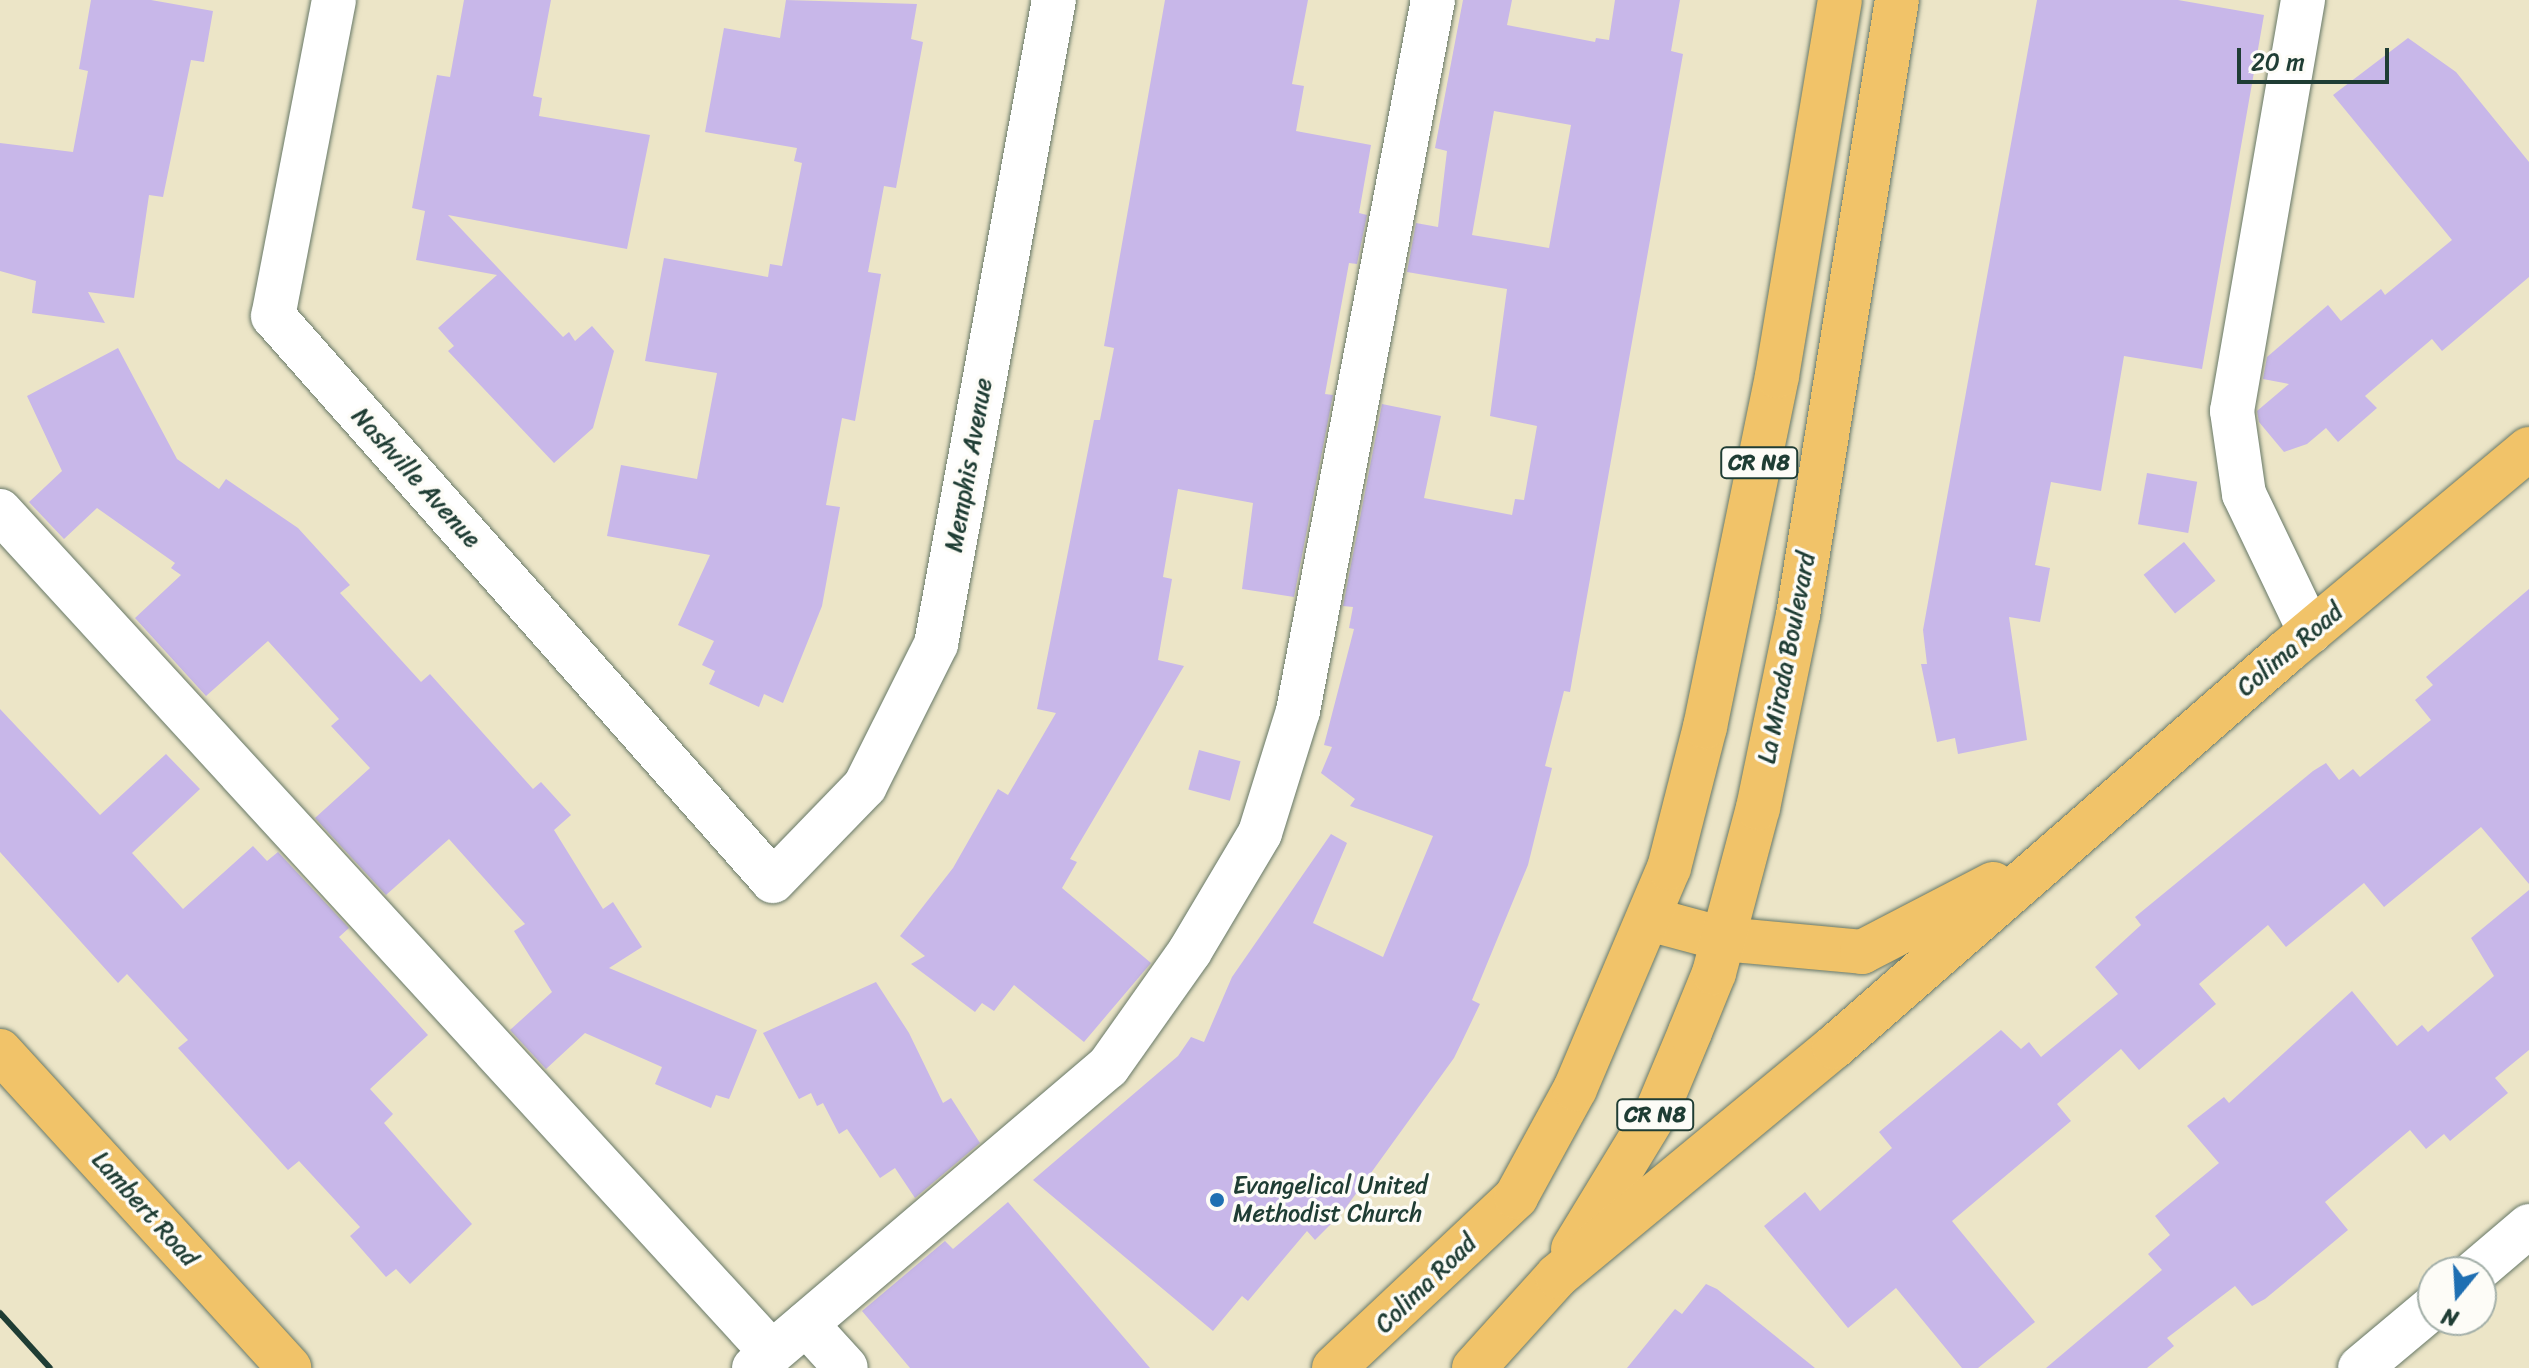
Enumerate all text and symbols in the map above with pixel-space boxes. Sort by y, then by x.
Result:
scale bar [2241,32,2393,82]
text: 20 m [2251,41,2305,83]
street label: Memphis Avenue [940,376,998,554]
street label: Nashville Avenue [346,402,486,554]
road number: CR N8 [1719,445,1799,481]
street label: La Mirada Boulevard [1753,551,1821,765]
street label: Colima Road [2231,598,2349,702]
road number: CR N8 [1615,1097,1695,1133]
street label: Lambert Road [86,1146,204,1272]
place label: Evangelical United Methodist Church [1233,1172,1428,1228]
marker: Evangelical United Methodist Church [1208,1191,1226,1209]
street label: Colima Road [1370,1229,1482,1339]
north arrow [2417,1256,2497,1336]
text: N [2437,1296,2463,1338]

